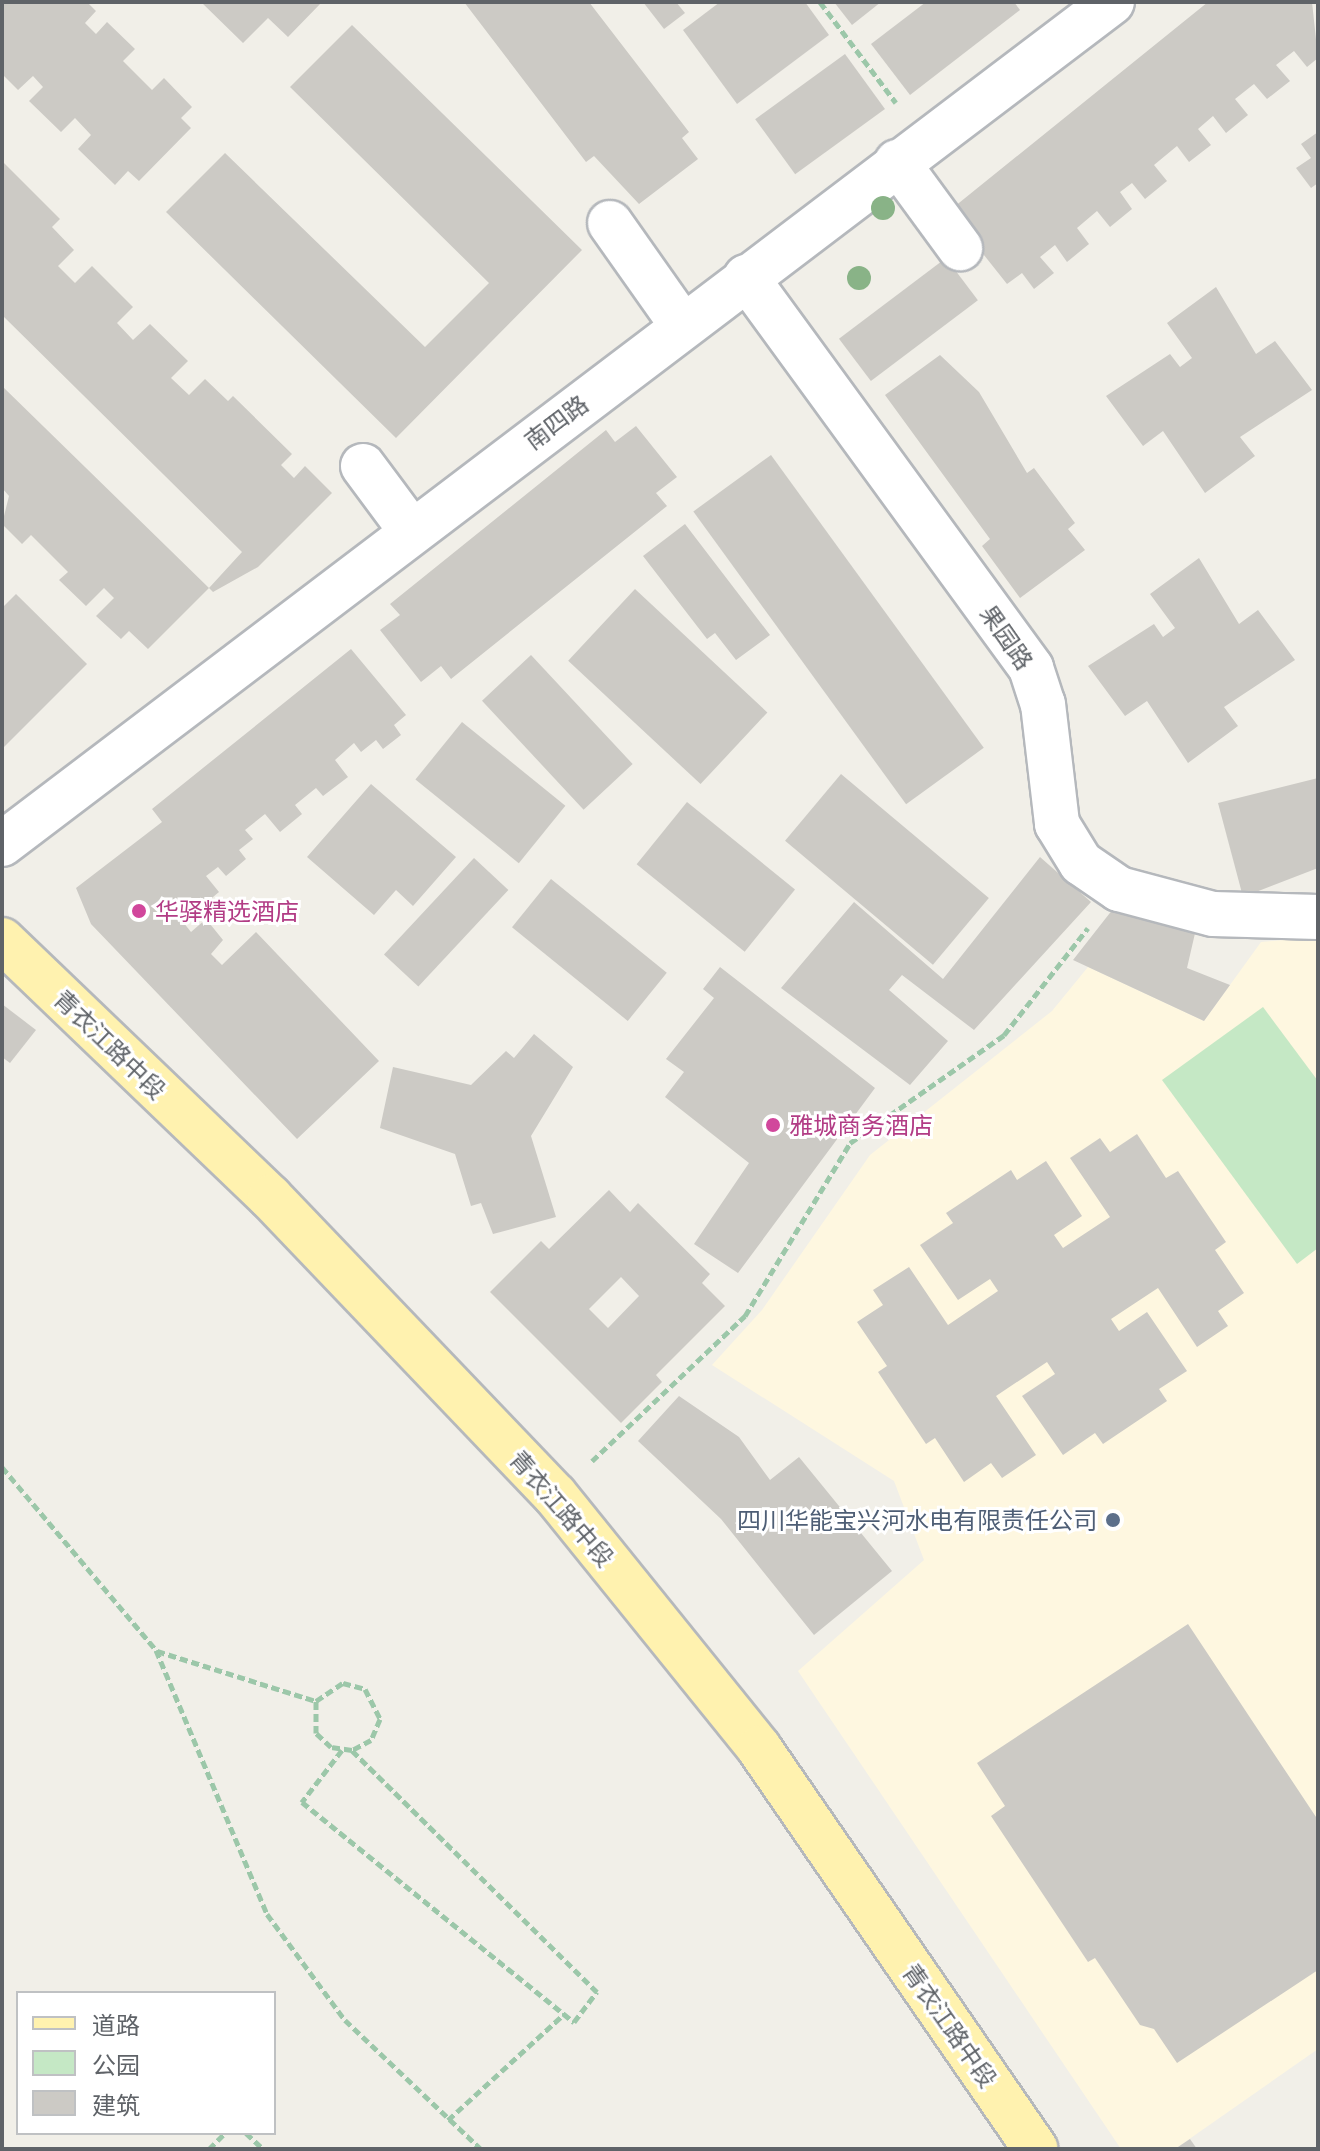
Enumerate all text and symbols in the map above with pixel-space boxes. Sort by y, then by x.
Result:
street label: 南四路 [519,389,593,455]
street label: 果园路 [975,599,1039,675]
place label: 华驿精选酒店 [155,897,299,925]
marker: 华驿精选酒店 [130,902,148,920]
street label: 青衣江路中段 [48,984,172,1104]
place label: 雅城商务酒店 [789,1111,933,1139]
marker: 雅城商务酒店 [764,1116,782,1134]
street label: 青衣江路中段 [504,1444,620,1572]
place label: 四川华能宝兴河水电有限责任公司 [737,1506,1097,1534]
marker: 四川华能宝兴河水电有限责任公司 [1104,1511,1122,1529]
street label: 青衣江路中段 [897,1958,1003,2092]
legend [16,1991,276,2135]
text: 道路 [92,2010,140,2039]
text: 公园 [92,2050,140,2079]
text: 建筑 [92,2090,140,2119]

